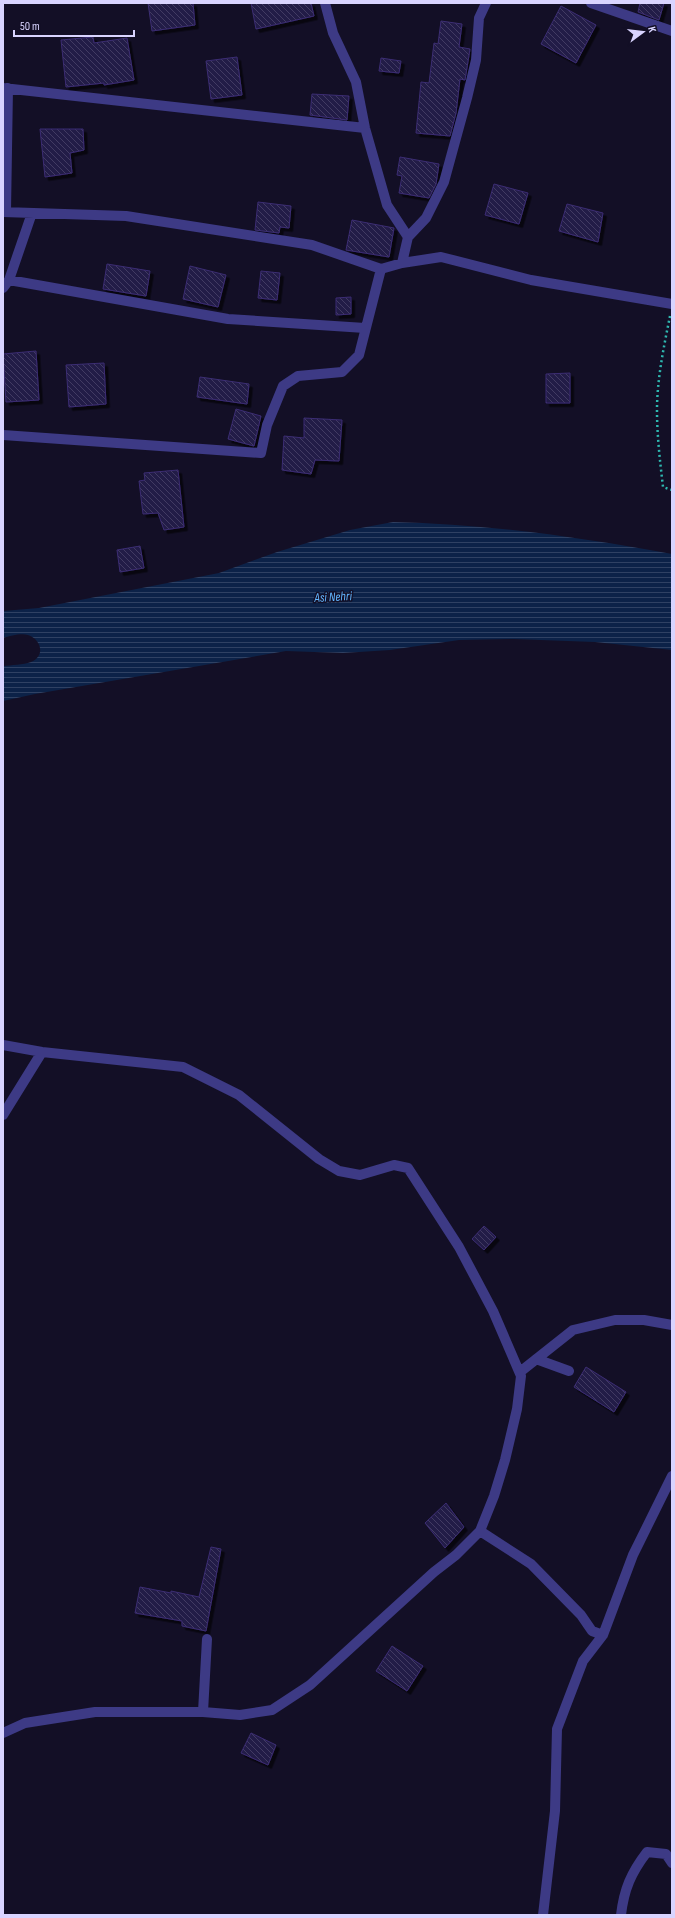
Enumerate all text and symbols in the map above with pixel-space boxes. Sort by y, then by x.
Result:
scale bar [14,12,134,38]
north arrow [623,12,663,52]
text: 50 m [20,19,40,34]
text: K [645,25,659,34]
water label: Asi Nehri [313,588,353,606]

